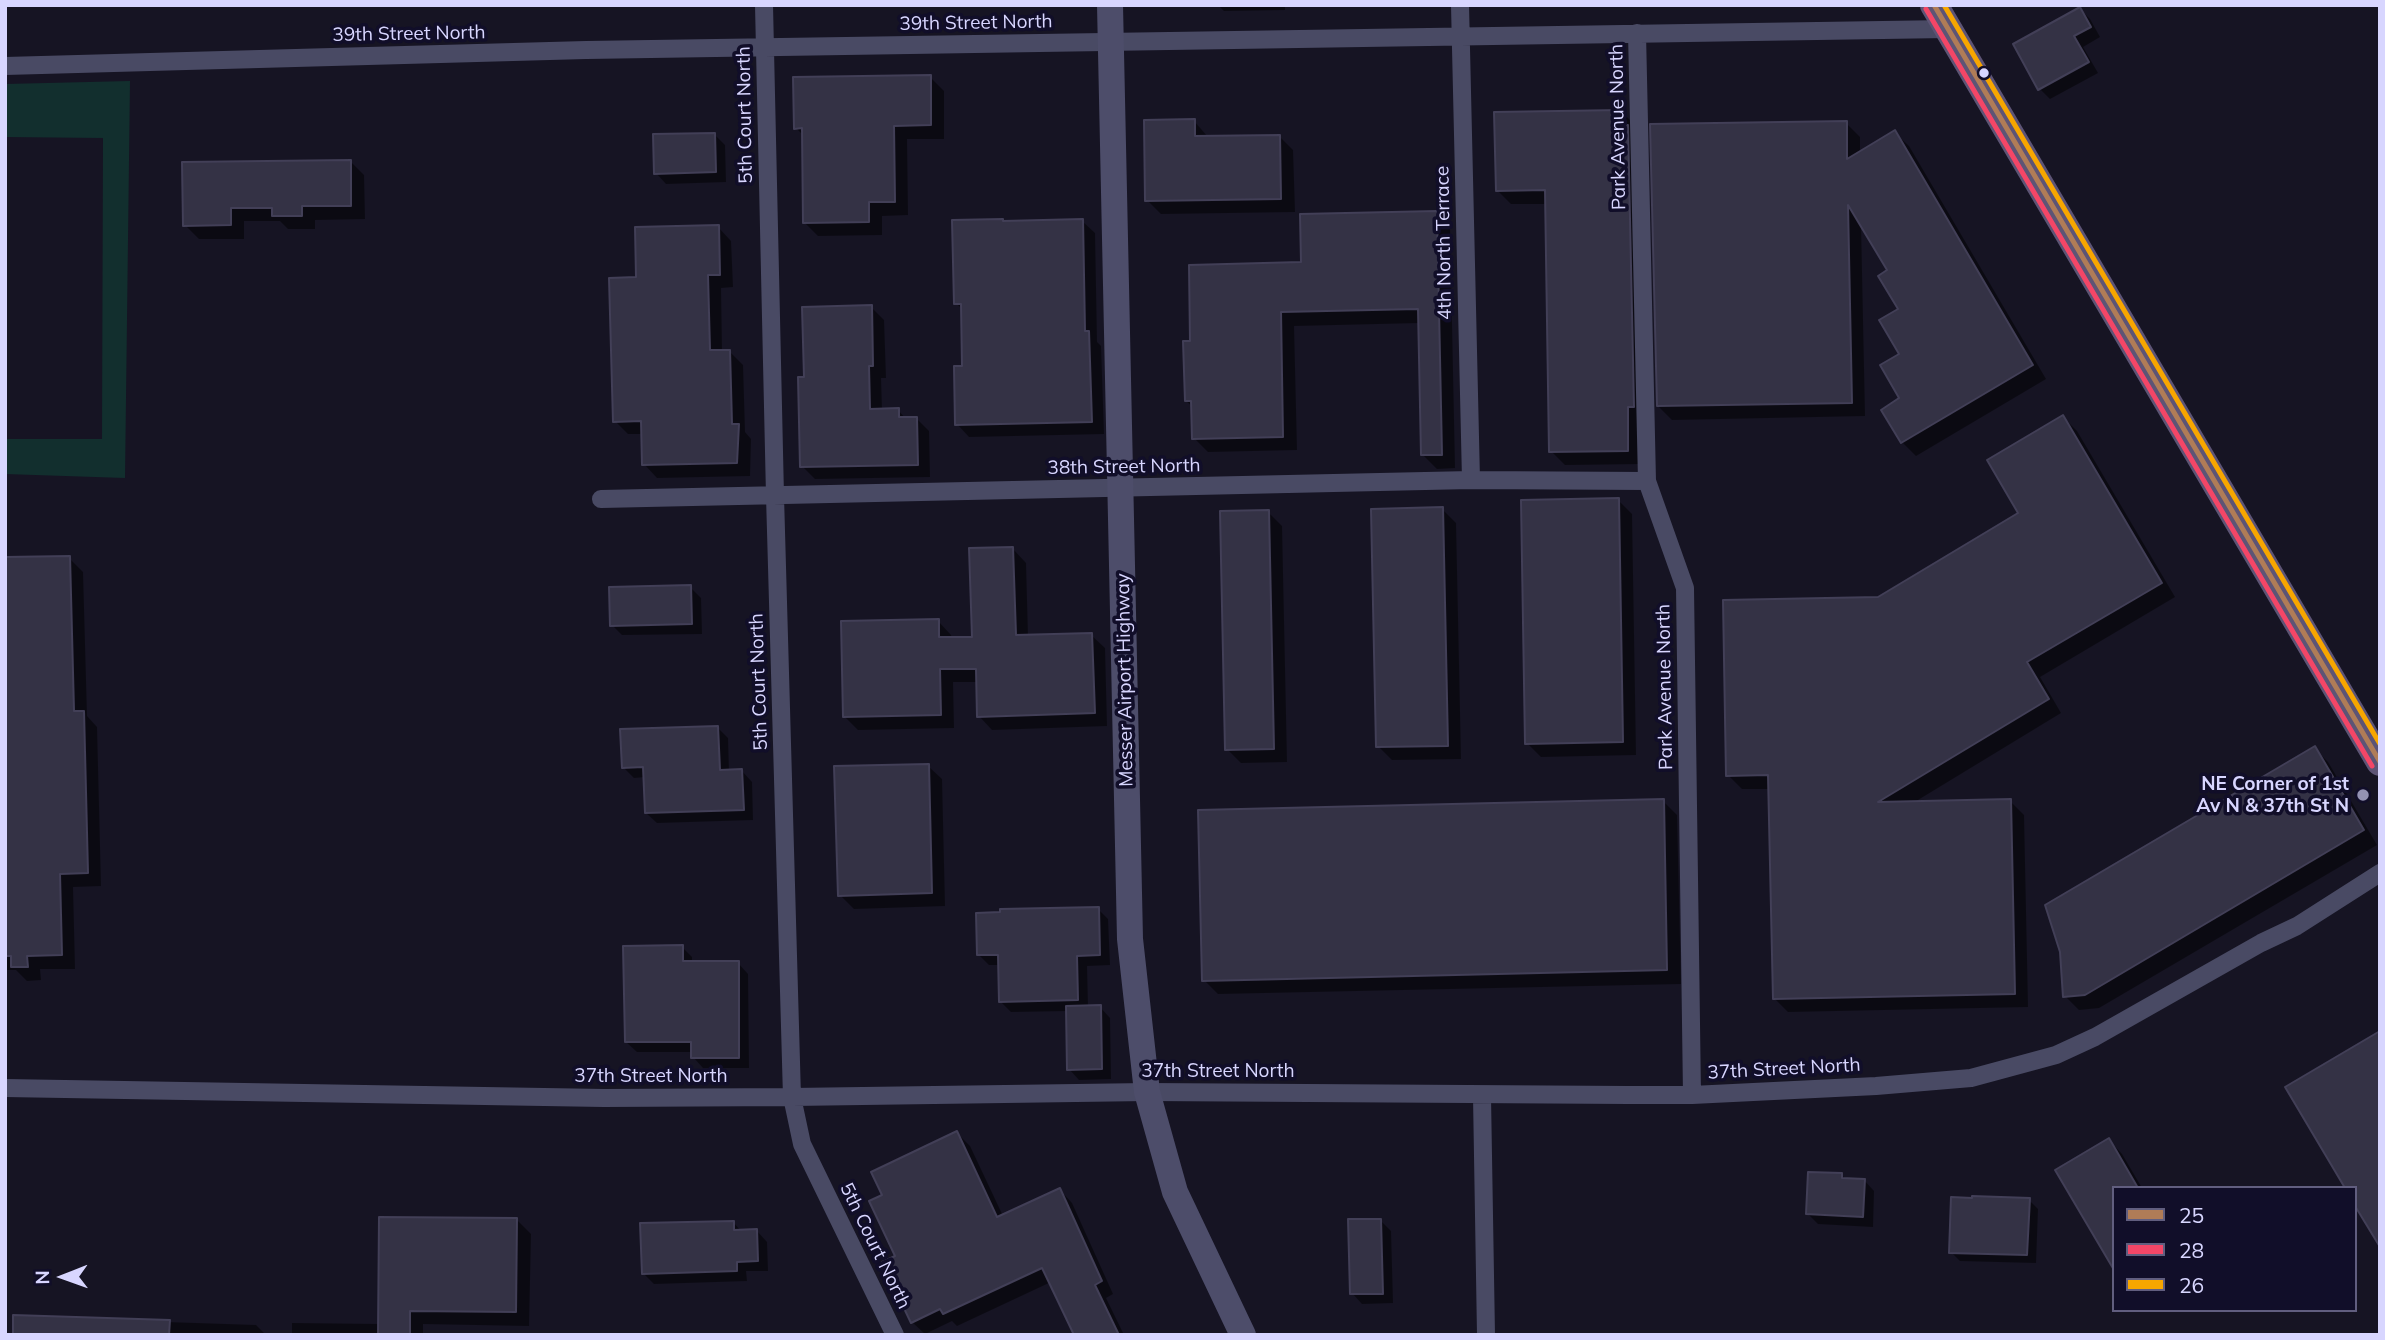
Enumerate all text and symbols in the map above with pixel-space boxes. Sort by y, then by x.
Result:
street label: 39th Street North [899,10,1053,36]
street label: 39th Street North [332,21,486,47]
street label: Park Avenue North [1605,44,1631,210]
street label: 5th Court North [732,46,758,184]
unlabelled marker [1977,66,1991,80]
street label: 4th North Terrace [1431,166,1457,320]
street label: 38th Street North [1047,454,1201,480]
street label: Messer Airport Highway [1112,573,1138,787]
street label: Park Avenue North [1652,604,1678,770]
street label: 5th Court North [745,613,773,751]
place label: NE Corner of 1st Av N & 37th St N [2196,773,2349,817]
marker: NE Corner of 1st Av N & 37th St N [2355,787,2371,803]
street label: 37th Street North [1707,1054,1861,1084]
street label: 37th Street North [1141,1060,1295,1082]
street label: 37th Street North [574,1065,728,1087]
street label: 5th Court North [835,1179,915,1313]
legend [2112,1186,2357,1312]
text: 25 [2179,1202,2204,1228]
text: 28 [2179,1237,2204,1263]
north arrow [28,1242,98,1312]
text: N [30,1270,54,1285]
text: 26 [2179,1272,2204,1298]

